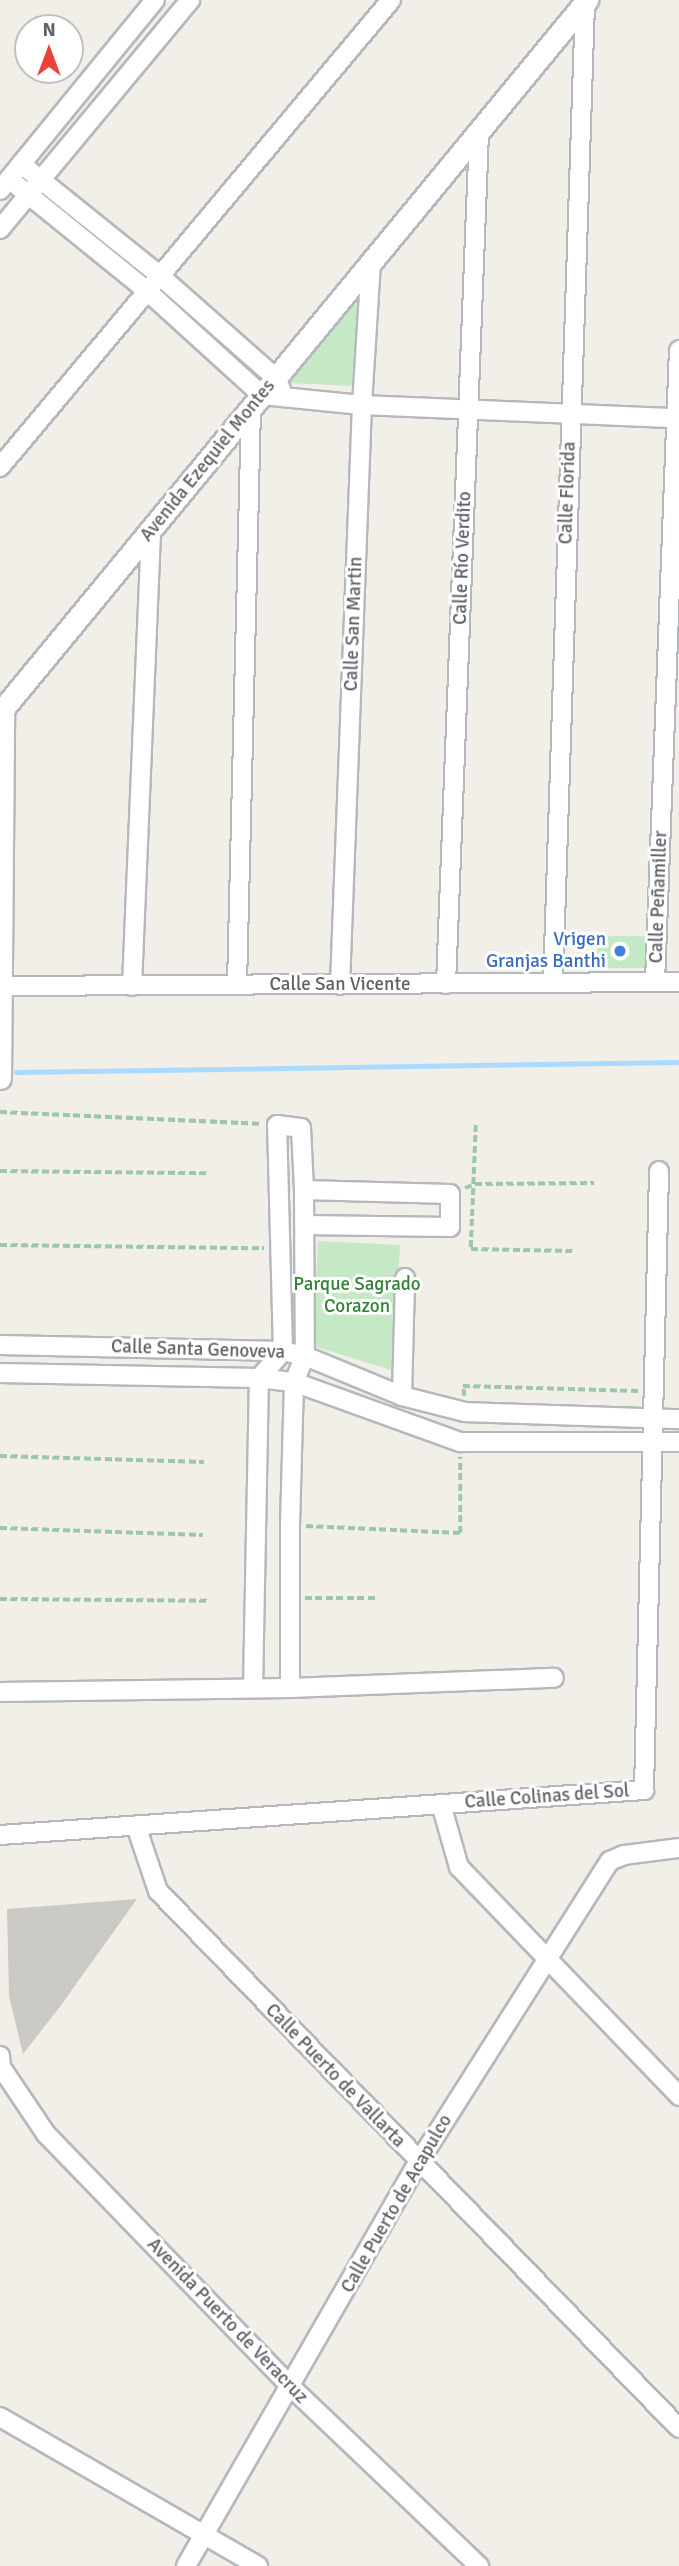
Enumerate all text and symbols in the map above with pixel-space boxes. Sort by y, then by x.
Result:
north arrow [14,14,84,84]
text: N [42,18,56,42]
street label: Avenida Ezequiel Montes [136,375,280,547]
street label: Calle Florida [555,441,581,545]
street label: Calle Río Verdito [449,491,477,625]
street label: Calle San Martin [340,556,368,692]
street label: Calle Peñamiller [645,830,673,964]
place label: Vrigen Granjas Banthi [486,929,606,973]
marker: Vrigen Granjas Banthi [612,943,628,959]
street label: Calle San Vicente [270,974,410,996]
park label: Parque Sagrado Corazon [293,1274,421,1318]
street label: Calle Santa Genoveva [111,1336,285,1364]
street label: Calle Colinas del Sol [464,1780,630,1814]
street label: Calle Puerto de Vallarta [260,1999,410,2153]
street label: Calle Puerto de Acapulco [337,2111,457,2297]
street label: Avenida Puerto de Veracruz [142,2233,312,2409]

